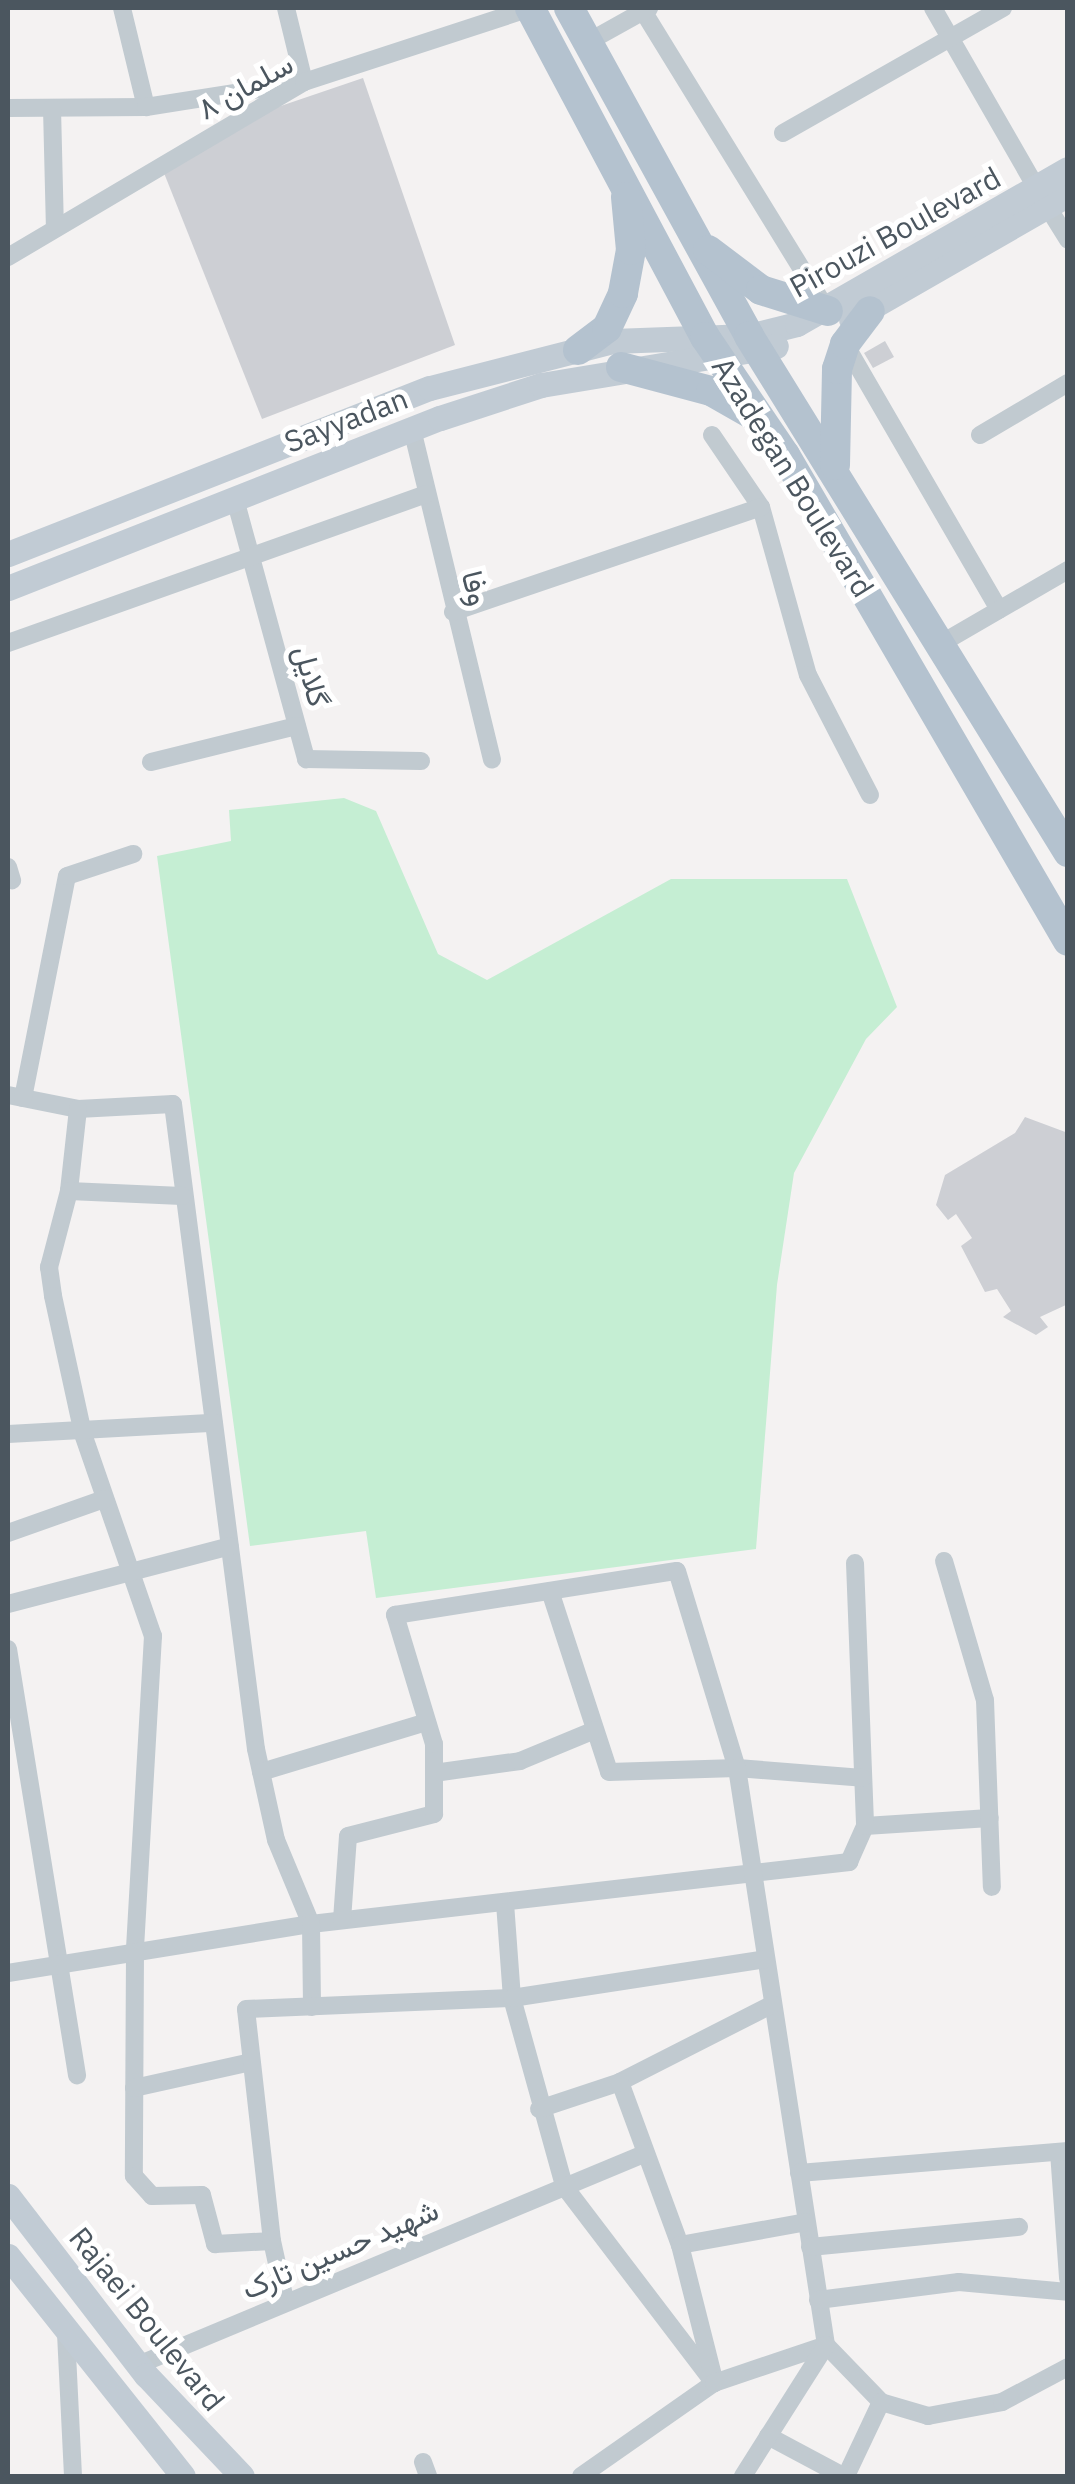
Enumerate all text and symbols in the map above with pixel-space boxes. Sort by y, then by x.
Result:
street label: سلمان ۸ [191,45,299,127]
street label: Pirouzi Boulevard [783,159,1007,305]
street label: Azadegan Boulevard [705,351,881,603]
street label: Sayyadan [279,380,413,460]
street label: وفا [454,567,498,609]
street label: گلایل [287,641,337,711]
street label: شهید حسین تارک [236,2191,444,2307]
street label: Rajaei Boulevard [62,2220,232,2418]

